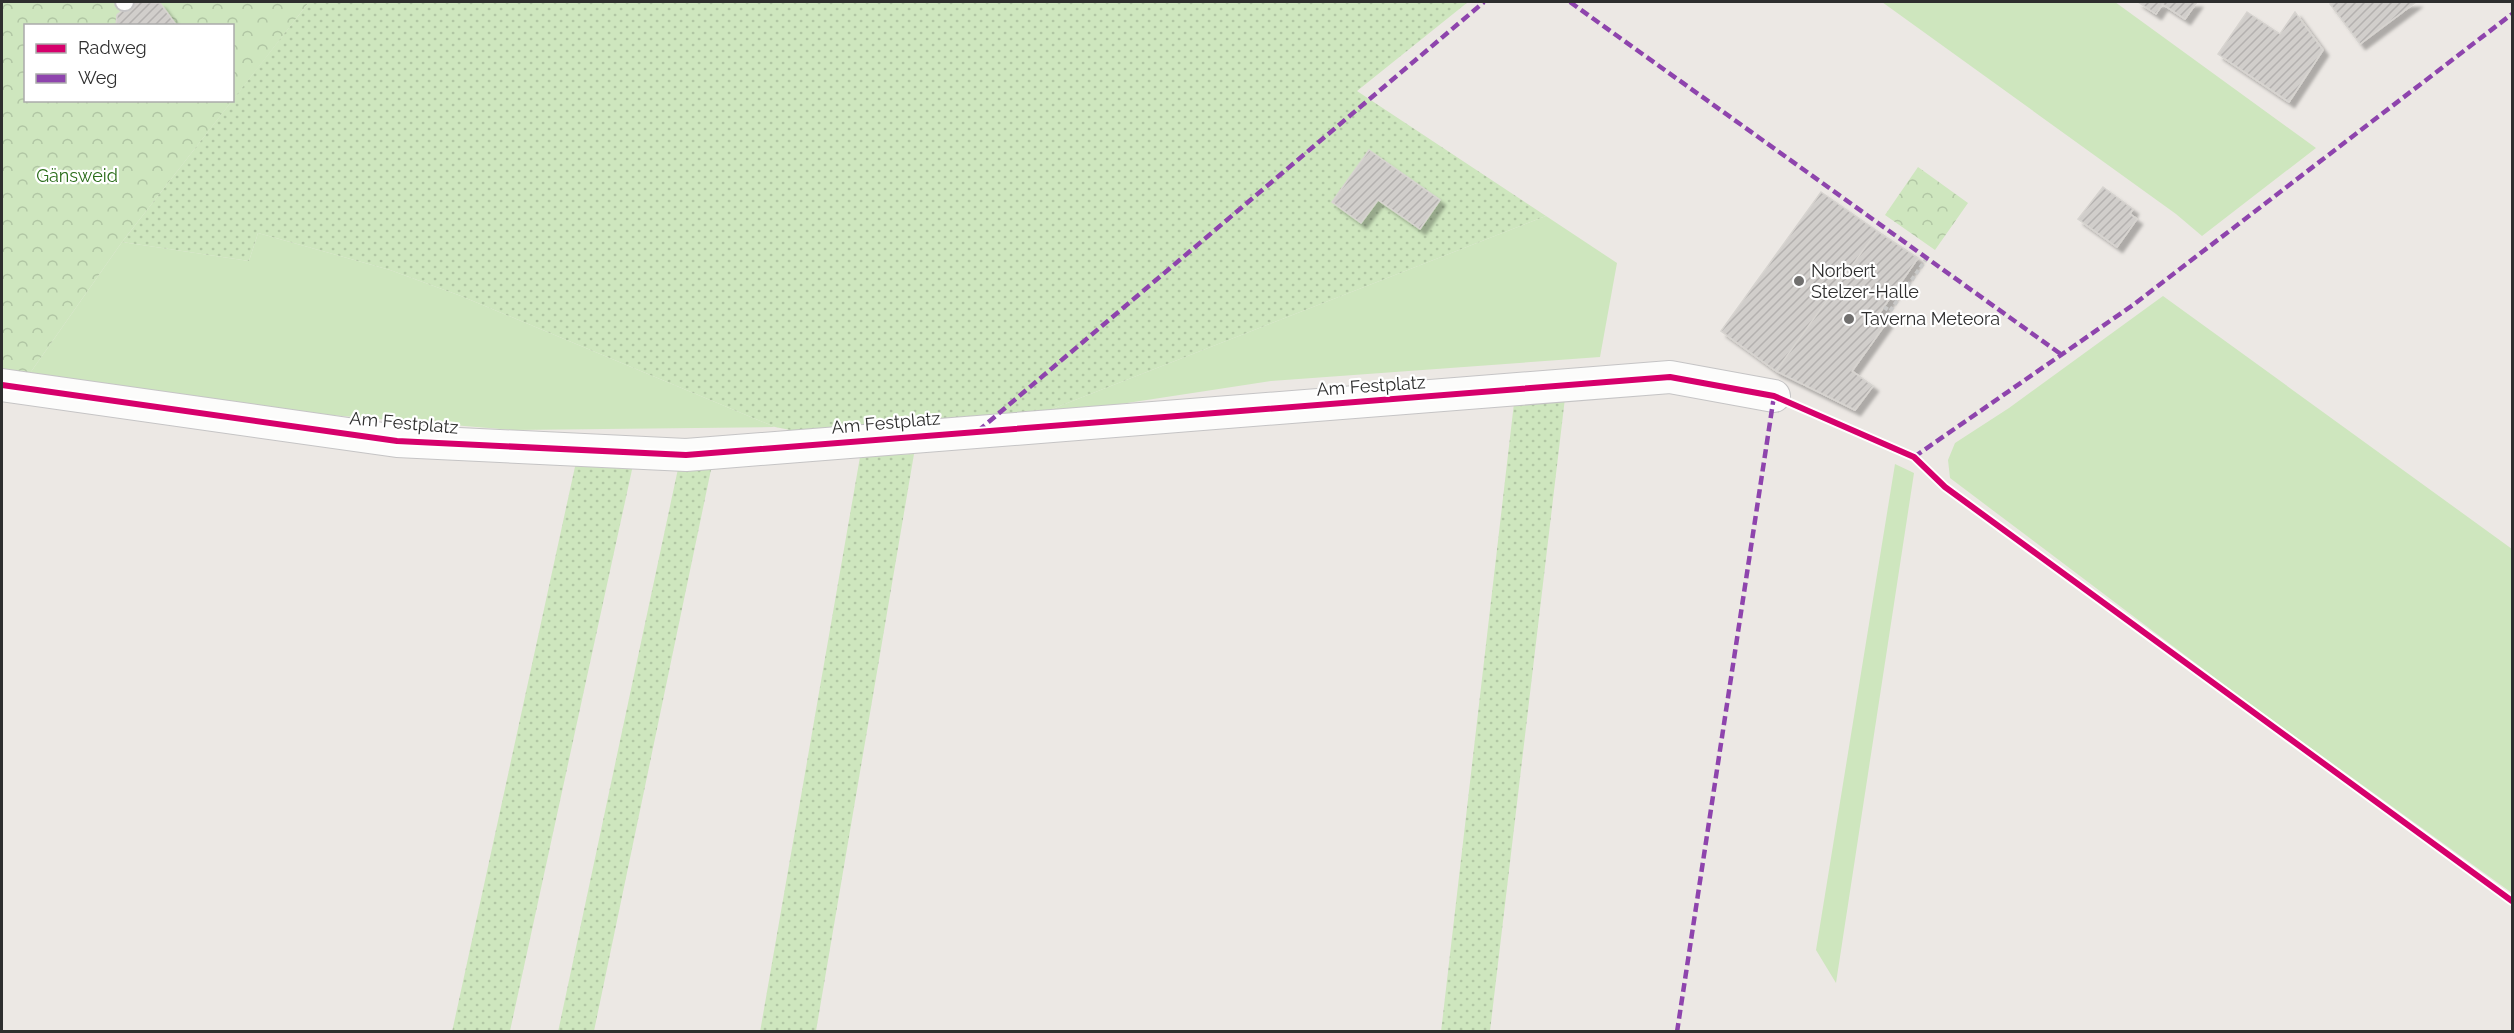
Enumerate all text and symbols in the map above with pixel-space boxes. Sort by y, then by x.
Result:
legend [24,24,234,102]
text: Radweg [78,37,147,58]
text: Weg [78,67,117,88]
park label: Gänsweid [36,165,118,186]
place label: Norbert Stelzer-Halle [1811,260,1919,302]
marker: Norbert Stelzer-Halle [1792,274,1806,288]
place label: Taverna Meteora [1861,308,2000,329]
marker: Taverna Meteora [1842,312,1856,326]
street label: Am Festplatz [1316,371,1426,400]
street label: Am Festplatz [349,407,460,438]
street label: Am Festplatz [831,407,941,438]

